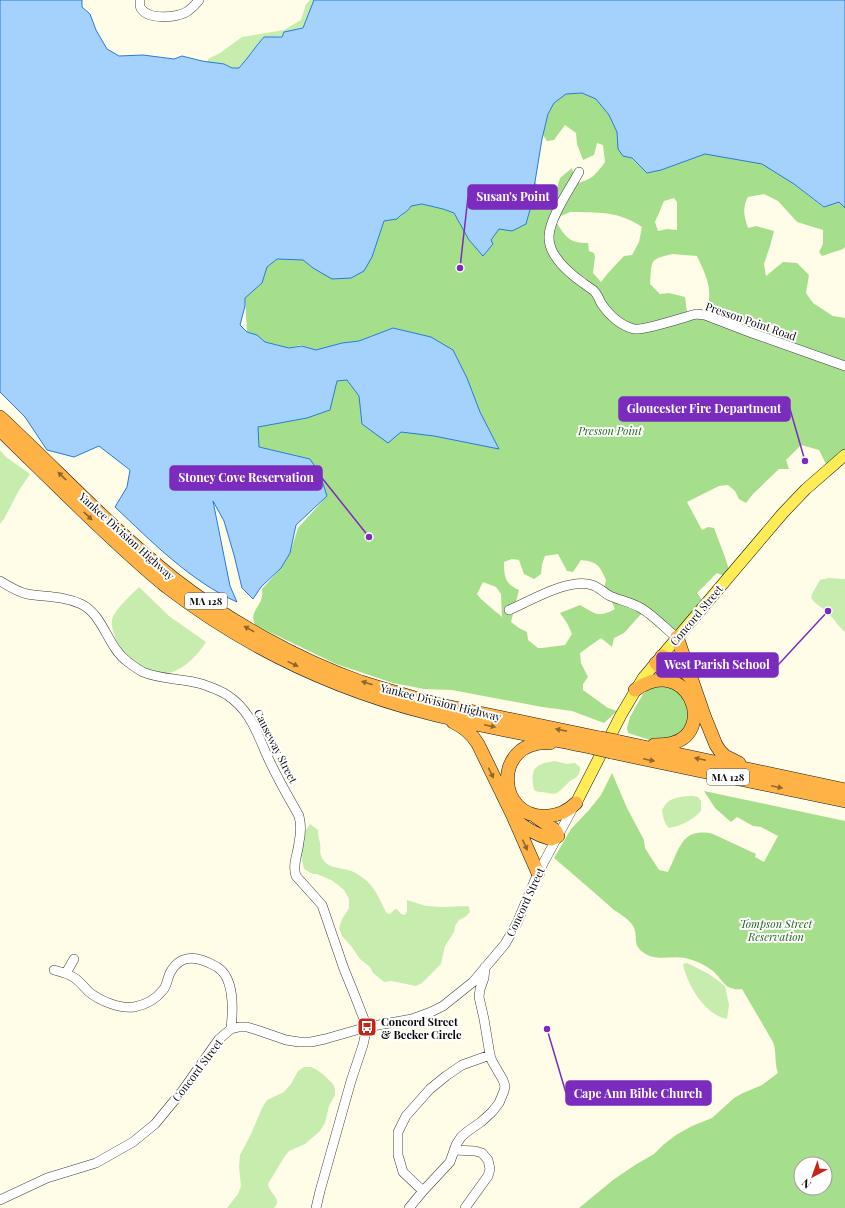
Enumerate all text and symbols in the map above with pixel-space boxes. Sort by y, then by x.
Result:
callout: Susan's Point [468,185,557,209]
text: Susan's Point [476,188,551,204]
street label: Presson Point Road [703,298,799,344]
callout: Gloucester Fire Department [619,397,790,421]
text: Gloucester Fire Department [627,400,782,416]
park label: Presson Point [577,423,643,438]
callout: Stoney Cove Reservation [170,466,322,490]
text: Stoney Cove Reservation [178,469,314,485]
one-way arrow [57,472,67,481]
street label: Yankee Division Highway [75,488,178,583]
one-way arrow [83,511,93,521]
street label: Concord Street [666,581,726,649]
road number: MA 128 [185,593,227,609]
one-way arrow [243,625,255,632]
callout: West Parish School [657,653,778,677]
text: West Parish School [663,656,770,672]
one-way arrow [287,661,299,667]
one-way arrow [361,680,373,686]
street label: Yankee Division Highway [378,680,503,724]
street label: Causeway Street [251,706,301,786]
one-way arrow [484,724,496,730]
one-way arrow [555,727,567,733]
one-way arrow [694,756,706,762]
one-way arrow [643,757,656,763]
one-way arrow [488,767,495,778]
road number: MA 128 [707,769,749,785]
one-way arrow [770,784,783,790]
one-way arrow [522,839,528,850]
street label: Concord Street [502,865,548,939]
park label: Tompson Street Reservation [740,916,813,944]
place label: Concord Street & Becker Circle [381,1014,462,1042]
bus stop icon: Concord Street & Becker Circle [356,1016,378,1038]
street label: Concord Street [168,1036,226,1104]
callout: Cape Ann Bible Church [566,1081,711,1105]
text: Cape Ann Bible Church [574,1085,703,1101]
north arrow [793,1156,833,1196]
text: N [798,1176,814,1192]

